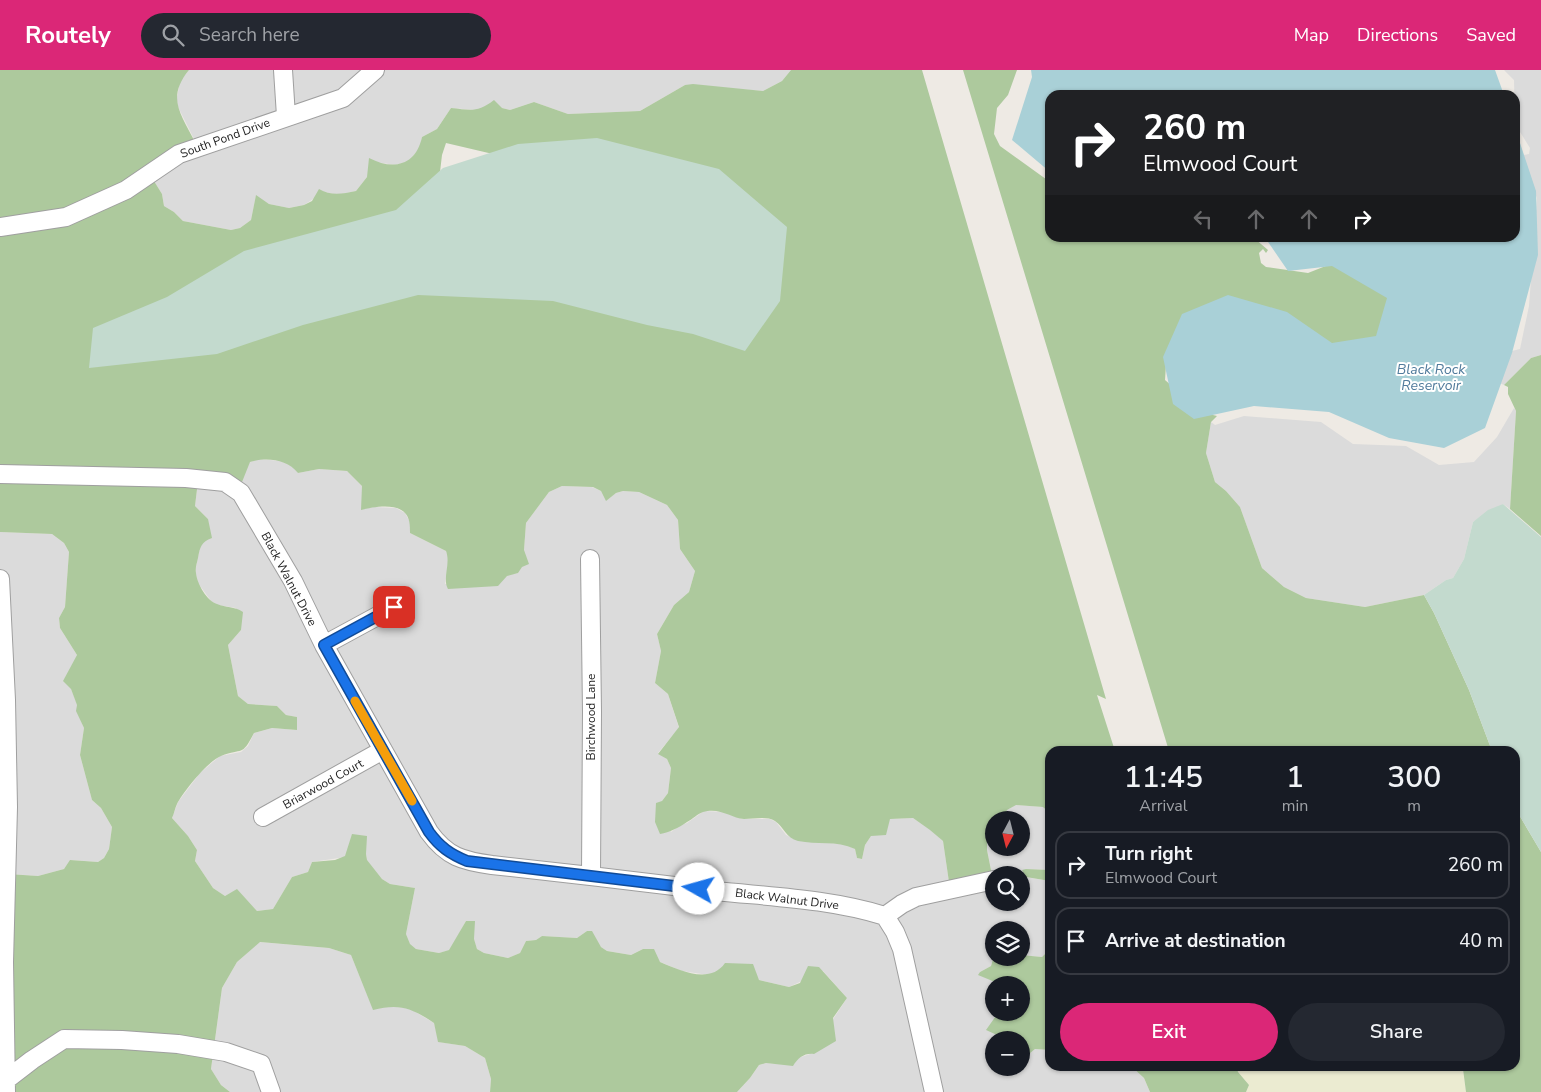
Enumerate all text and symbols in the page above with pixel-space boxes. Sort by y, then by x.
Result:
search box [141,13,491,58]
text: Routely [25,19,111,51]
icon: search [159,21,187,49]
text: Search here [199,22,300,48]
text: Map [1294,23,1329,47]
text: Directions [1357,23,1438,47]
text: Saved [1466,23,1516,47]
text: 260 m [1143,104,1246,151]
icon: right [1060,110,1125,175]
street label: South Pond Drive [178,114,272,162]
text: Elmwood Court [1143,149,1297,179]
icon: left [1189,205,1217,233]
icon: ahead [1242,205,1270,233]
icon: ahead [1295,205,1323,233]
icon: right [1348,205,1376,233]
water label: Black Rock Reservoir [1397,360,1466,395]
street label: Black Walnut Drive [257,529,321,629]
pin [373,586,415,628]
icon: arrive [380,593,408,621]
street label: Birchwood Lane [583,674,599,760]
street label: Briarwood Court [280,755,367,813]
text: 11:45 [1124,757,1203,798]
text: 1 [1286,757,1304,798]
text: 300 [1387,757,1441,798]
text: Arrival [1139,795,1187,817]
text: min [1282,795,1308,817]
text: m [1407,795,1421,817]
north arrow [985,811,1030,856]
map controls [985,811,1030,1076]
text: Turn right [1105,841,1192,867]
icon: right [1062,851,1090,879]
text: 260 m [1448,852,1503,878]
position arrow [672,862,724,914]
button: search [985,866,1030,911]
text: Elmwood Court [1105,867,1217,889]
street label: Black Walnut Drive [734,885,840,913]
button: layers [985,921,1030,966]
icon: arrive [1062,927,1090,955]
text: Arrive at destination [1105,928,1286,954]
text: 40 m [1459,928,1503,954]
button: + [985,976,1030,1021]
button: Exit [1060,1003,1278,1061]
button: Share [1288,1003,1505,1061]
button: − [985,1031,1030,1076]

